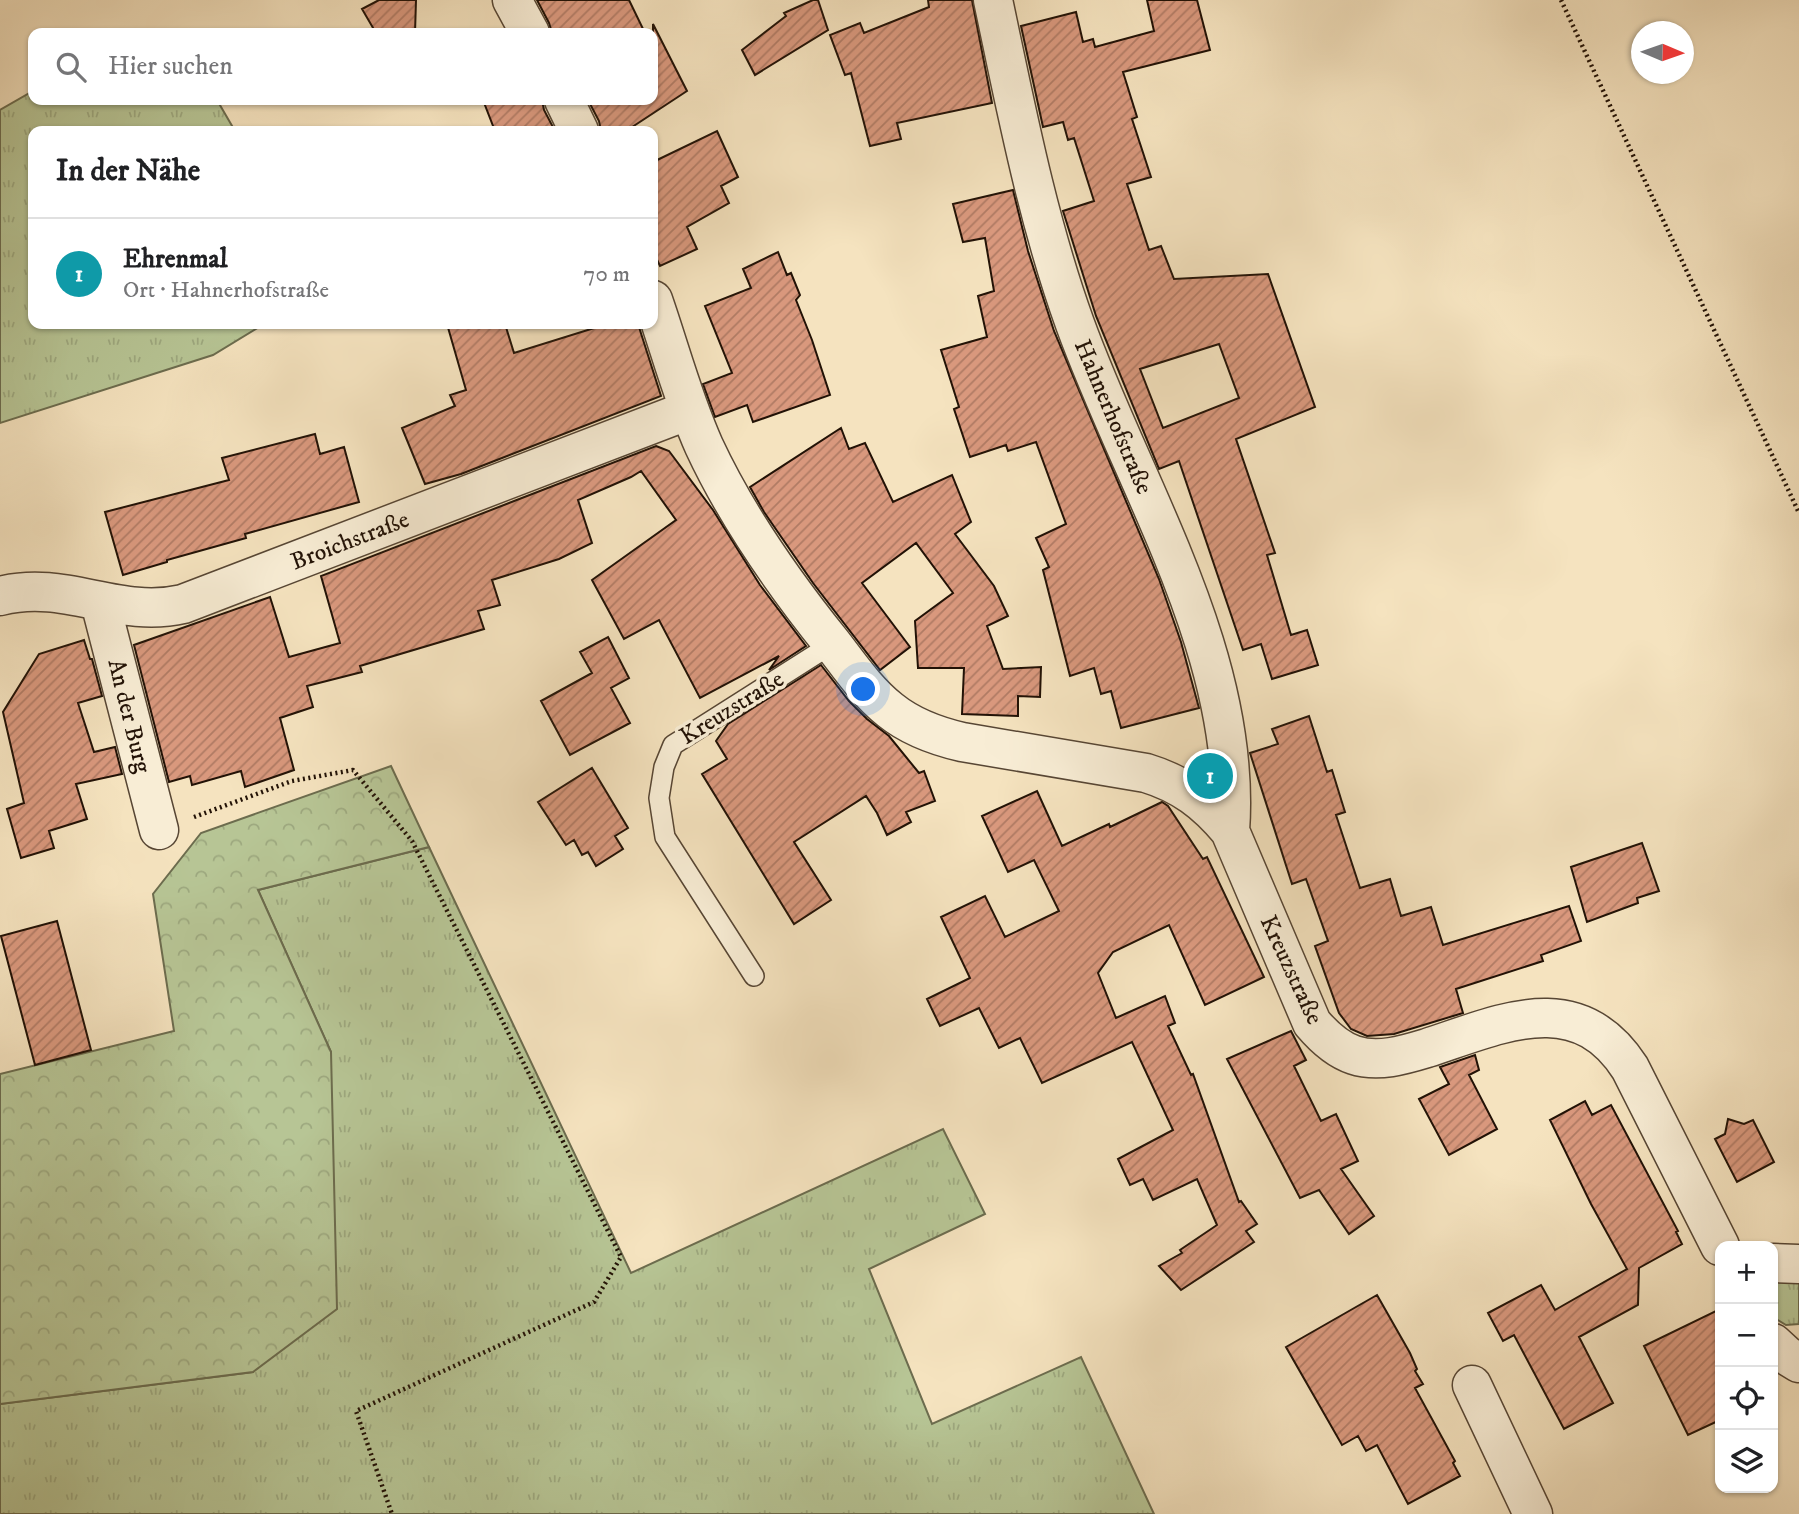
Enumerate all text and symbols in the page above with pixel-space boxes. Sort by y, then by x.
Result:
north arrow [1631,21,1694,84]
search box [28,28,658,105]
icon: search [52,48,90,86]
text: Hier suchen [108,50,233,83]
text: In der Nähe [56,153,200,190]
text: Ehrenmal [123,243,227,276]
text: 1 [75,260,83,289]
text: 70 m [583,260,630,289]
text: Ort · Hahnerhofstraße [123,276,329,305]
street label: Hahnerhofstraße [1067,335,1159,499]
street label: Broichstraße [287,505,413,577]
street label: An der Burg [100,656,158,776]
street label: Kreuzstraße [674,664,790,752]
your location [846,672,880,706]
pin: 1 [1187,750,1233,802]
street label: Kreuzstraße [1253,911,1329,1029]
map controls [1715,1241,1778,1493]
button: + [1715,1241,1778,1304]
button: − [1715,1304,1778,1367]
button: locate [1715,1367,1778,1430]
button: layers [1715,1430,1778,1493]

